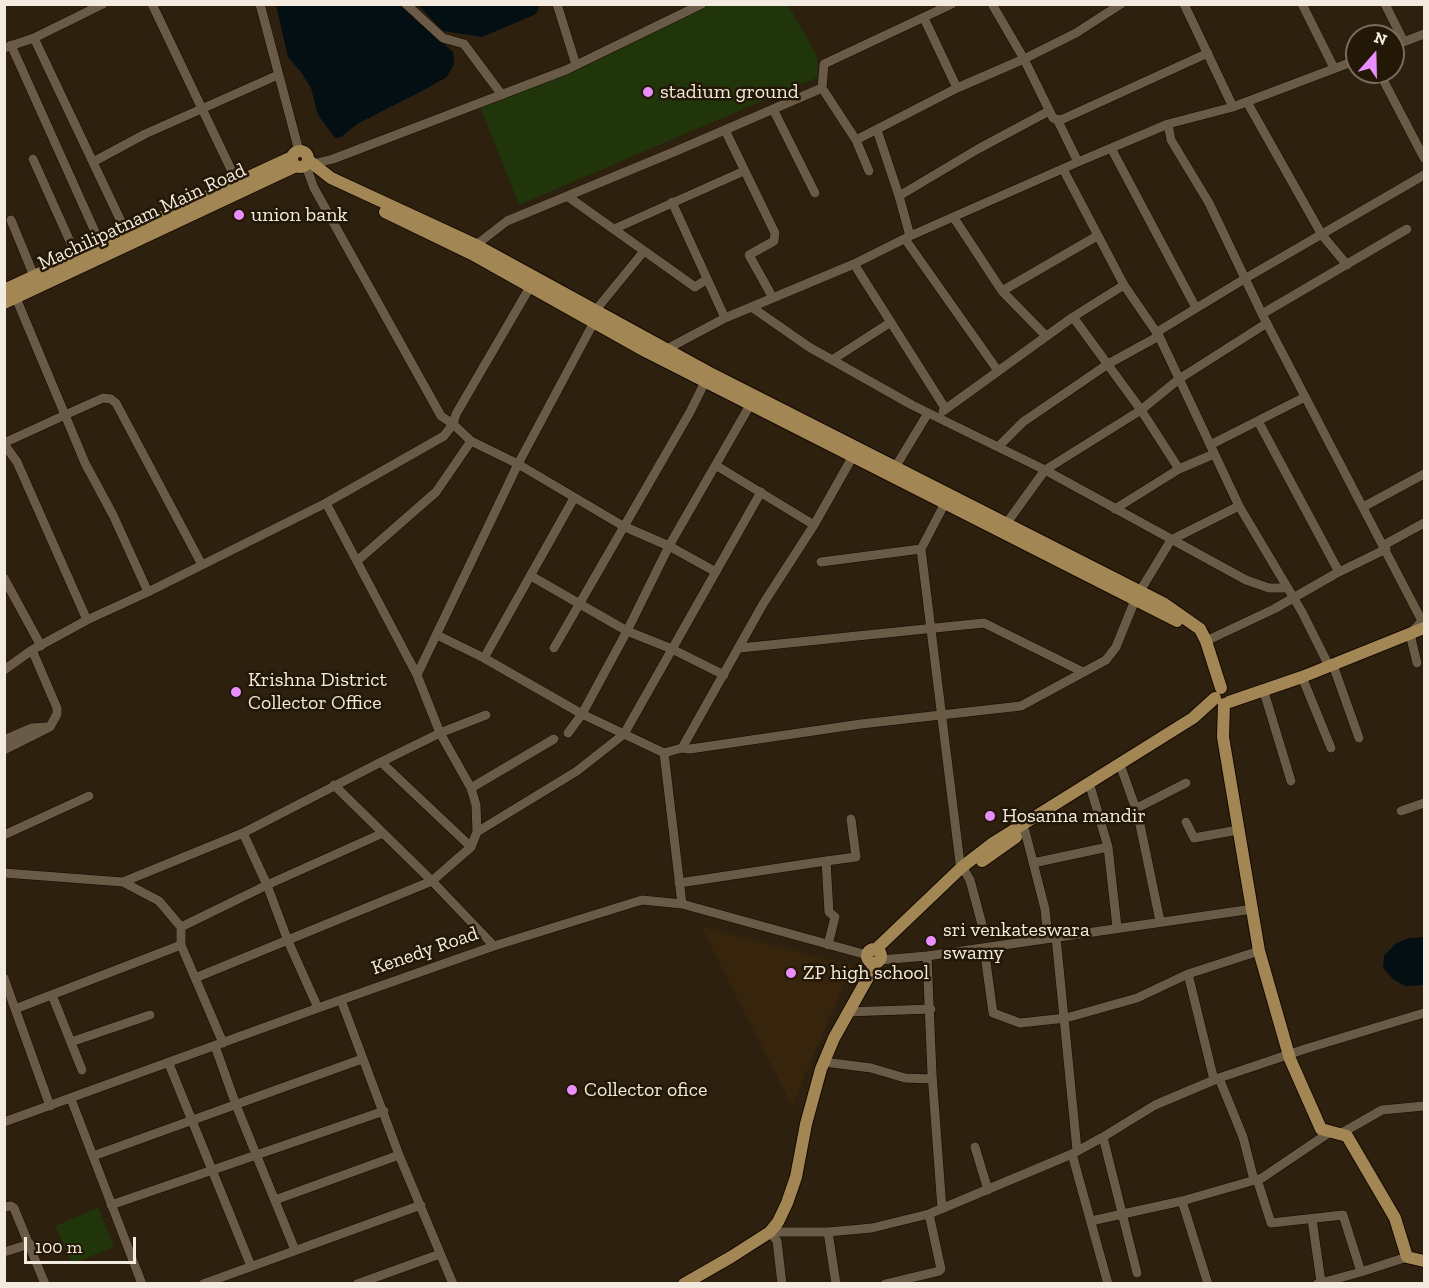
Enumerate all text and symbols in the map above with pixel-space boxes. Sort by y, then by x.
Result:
north arrow [1345,24,1405,84]
text: N [1372,27,1390,50]
place label: stadium ground [660,80,799,104]
marker: stadium ground [641,85,655,99]
street label: Machilipatnam Main Road [34,158,250,276]
place label: union bank [251,203,348,227]
marker: union bank [232,208,246,222]
place label: Krishna District Collector Office [248,668,387,715]
marker: Krishna District Collector Office [229,685,243,699]
place label: Hosanna mandir [1002,804,1146,828]
marker: Hosanna mandir [983,809,997,823]
place label: sri venkateswara swamy [943,918,1090,965]
street label: Kenedy Road [369,922,481,980]
marker: sri venkateswara swamy [924,934,938,948]
place label: ZP high school [803,961,929,985]
marker: ZP high school [784,966,798,980]
place label: Collector ofice [584,1078,707,1102]
marker: Collector ofice [565,1083,579,1097]
scale bar [27,1225,140,1263]
text: 100 m [35,1236,82,1258]

